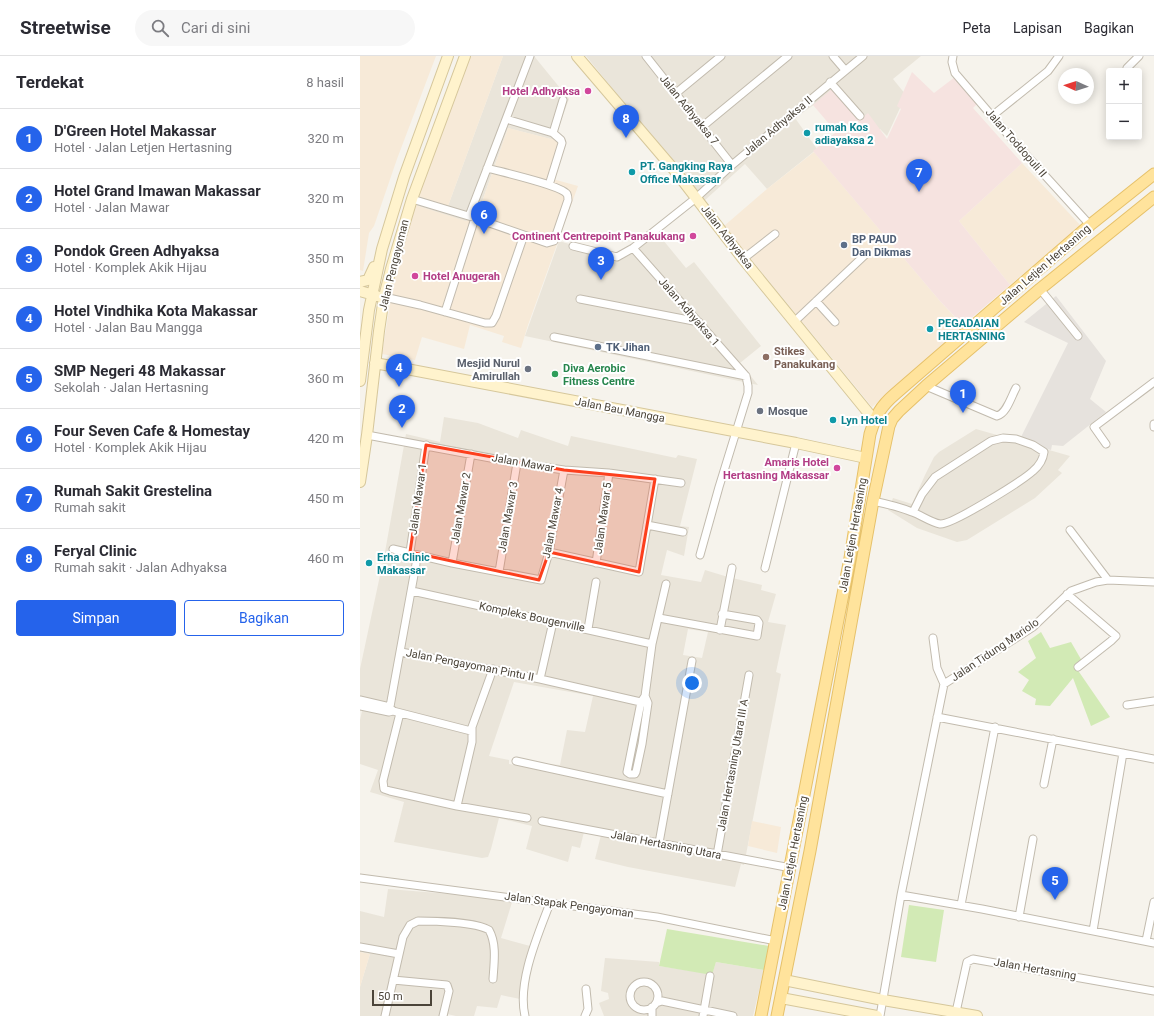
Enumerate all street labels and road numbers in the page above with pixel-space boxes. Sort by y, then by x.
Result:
street label: Jalan Adhyaksa 7 [657,72,721,148]
street label: Jalan Adhyaksa II [741,93,815,159]
street label: Jalan Toddopuli II [983,106,1049,180]
street label: Jalan Adhyaksa [698,203,756,271]
street label: Jalan Pengayoman [376,218,412,312]
street label: Jalan Letjen Hertasning [997,222,1093,308]
street label: Jalan Adhyaksa 1 [656,275,722,349]
street label: Jalan Bau Mangga [574,395,666,425]
street label: Jalan Mawar [491,451,555,475]
street label: Jalan Mawar 1 [407,462,429,536]
street label: Jalan Mawar 2 [448,471,474,545]
street label: Jalan Letjen Hertasning [837,477,869,593]
street label: Jalan Mawar 3 [495,480,521,554]
street label: Jalan Mawar 5 [592,481,614,555]
street label: Jalan Mawar 4 [540,486,566,560]
street label: Kompleks Bougenville [478,599,586,635]
street label: Jalan Tidung Mariolo [949,616,1041,684]
street label: Jalan Pengayoman Pintu II [405,646,535,684]
street label: Jalan Hertasning Utara III A [715,697,751,832]
street label: Jalan Letjen Hertasning [776,795,810,911]
street label: Jalan Hertasning Utara [610,828,722,862]
street label: Jalan Stapak Pengayoman [504,890,634,920]
street label: Jalan Hertasning [993,955,1077,983]

